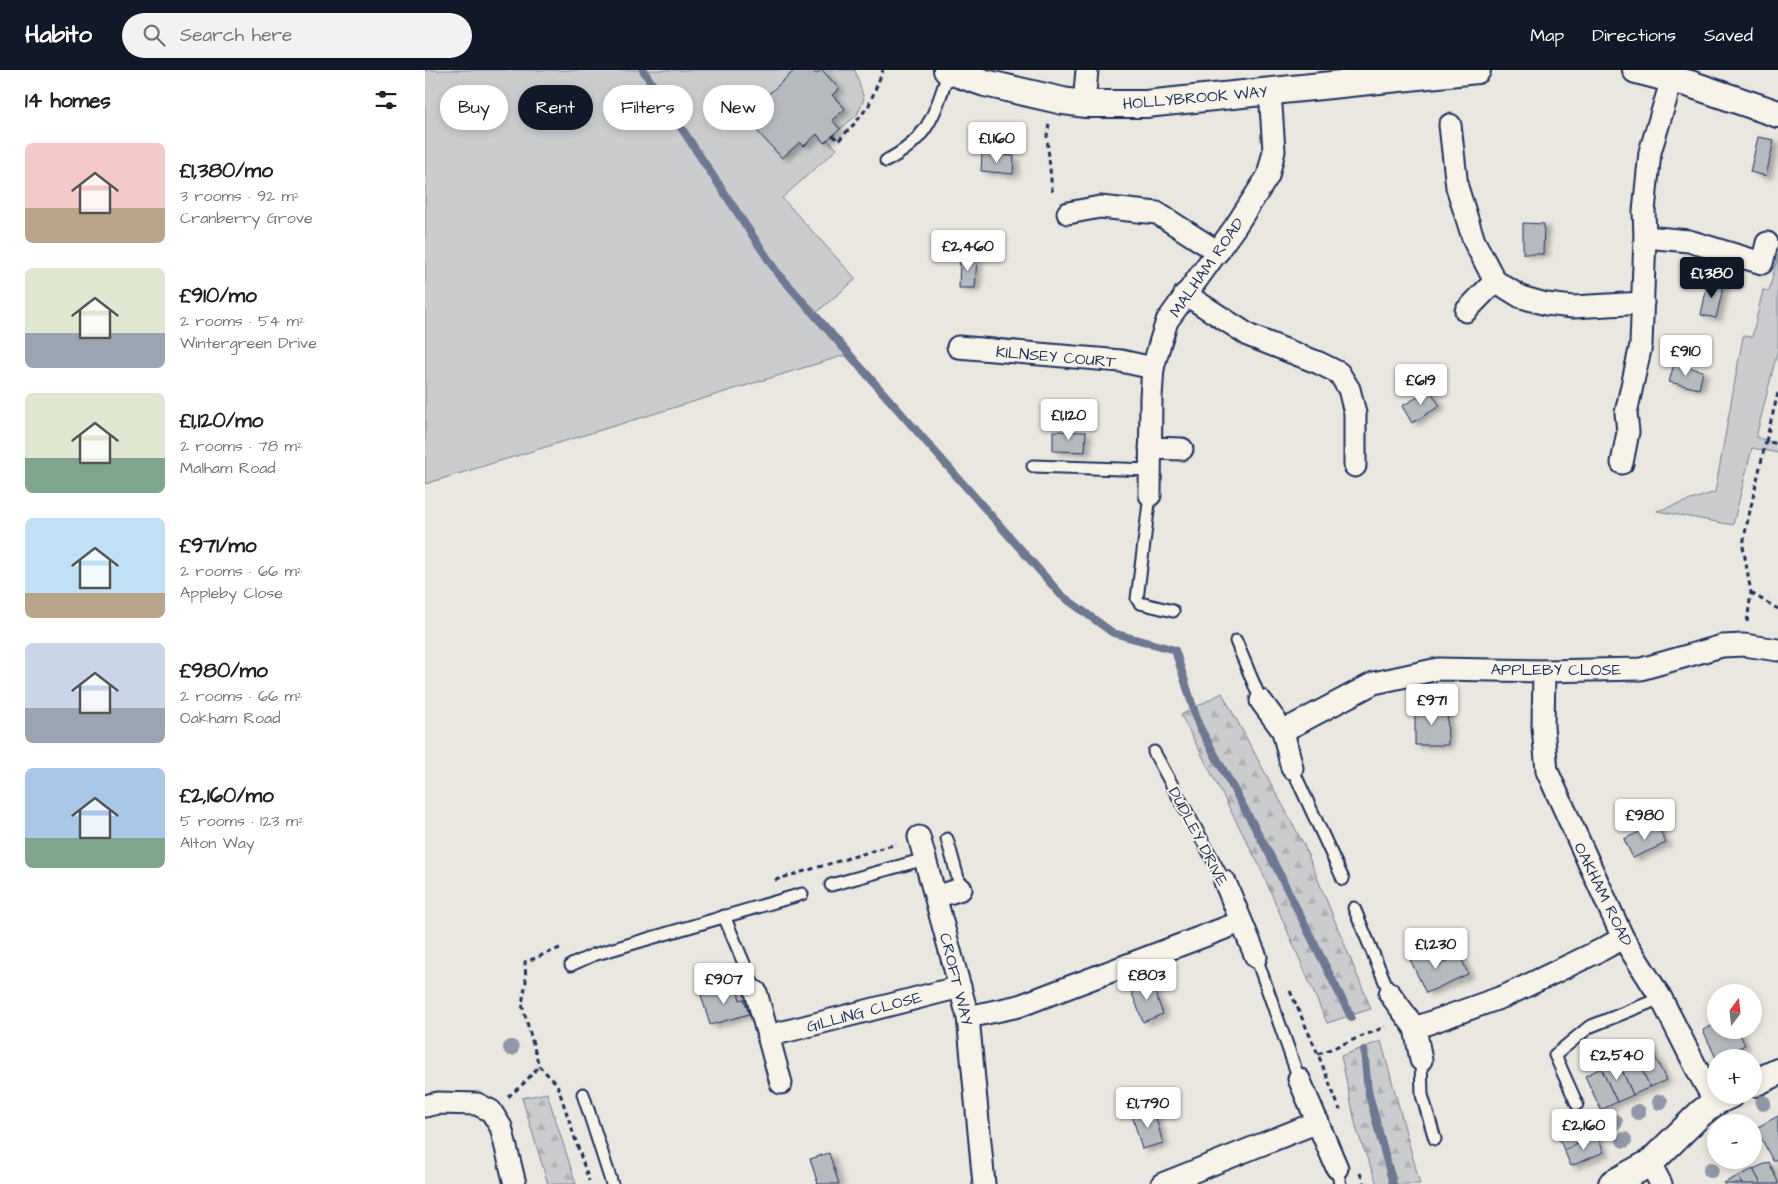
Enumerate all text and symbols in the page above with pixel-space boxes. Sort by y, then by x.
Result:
search box [122,13,472,58]
text: Habito [25,18,92,52]
icon: search [140,21,168,49]
text: Search here [180,22,292,49]
text: Map [1530,23,1564,48]
text: Directions [1592,23,1676,48]
text: Saved [1704,23,1753,48]
street label: HOLLYBROOK WAY [1122,81,1269,115]
chip: Buy [440,85,508,130]
chip: Rent [518,85,593,130]
chip: Filters [603,85,693,130]
chip: New [703,85,774,130]
text: 14 homes [25,86,111,115]
icon: filters [372,86,400,114]
pin: £1,160 [956,122,1038,164]
text: £1,160 [979,127,1015,149]
text: £1,380/mo [180,156,273,185]
icon: home [65,163,125,223]
text: 3 rooms · 92 m² [180,185,300,207]
text: Cranberry Grove [180,207,313,229]
street label: MALHAM ROAD [1164,213,1249,322]
pin: £2,460 [927,230,1009,272]
text: £2,460 [942,235,994,257]
pin: £1,380 [1671,256,1753,299]
text: £1,380 [1691,262,1733,284]
text: £910/mo [180,281,257,310]
icon: home [65,288,125,348]
text: 2 rooms · 54 m² [180,310,305,332]
text: Wintergreen Drive [180,332,317,354]
pin: £910 [1656,334,1716,377]
text: £910 [1671,340,1701,362]
street label: KILNSEY COURT [995,341,1117,373]
pin: £619 [1391,364,1451,406]
text: £619 [1406,369,1436,391]
pin: £1,120 [1028,398,1110,441]
text: £1,120 [1052,404,1086,426]
text: £1,120/mo [180,406,263,435]
icon: home [65,413,125,473]
text: 2 rooms · 78 m² [180,435,303,457]
text: Malham Road [180,457,276,479]
text: £971/mo [180,531,257,560]
icon: home [65,538,125,598]
text: 2 rooms · 66 m² [180,560,303,582]
text: Appleby Close [180,582,283,604]
text: £980/mo [180,656,268,685]
street label: APPLEBY CLOSE [1491,659,1622,681]
icon: home [65,663,125,723]
pin: £971 [1402,684,1462,726]
text: 2 rooms · 66 m² [180,685,303,707]
text: £971 [1417,689,1447,711]
text: Oakham Road [180,707,280,729]
text: £2,160/mo [180,781,274,810]
street label: DUDLEY DRIVE [1163,783,1234,890]
icon: home [65,788,125,848]
pin: £980 [1615,798,1675,841]
text: £980 [1626,804,1664,826]
text: 5 rooms · 123 m² [180,810,304,832]
text: Alton Way [180,832,255,854]
street label: OAKHAM ROAD [1568,839,1638,950]
pin: £1,230 [1395,928,1477,970]
street label: CROFT WAY [934,931,978,1028]
text: £1,230 [1416,933,1456,955]
pin: £803 [1117,958,1177,1001]
pin: £907 [694,962,754,1005]
text: £803 [1128,964,1166,986]
text: £907 [705,968,743,990]
north arrow [1707,984,1763,1039]
map controls [1707,984,1762,1169]
street label: GILLING CLOSE [804,986,925,1038]
pin: £2,540 [1576,1038,1658,1081]
text: £2,540 [1591,1044,1643,1066]
button: + [1707,1049,1762,1104]
pin: £1,790 [1107,1086,1189,1129]
text: £1,790 [1127,1092,1169,1114]
pin: £2,160 [1543,1108,1625,1151]
text: £2,160 [1563,1114,1605,1136]
button: − [1707,1114,1762,1169]

